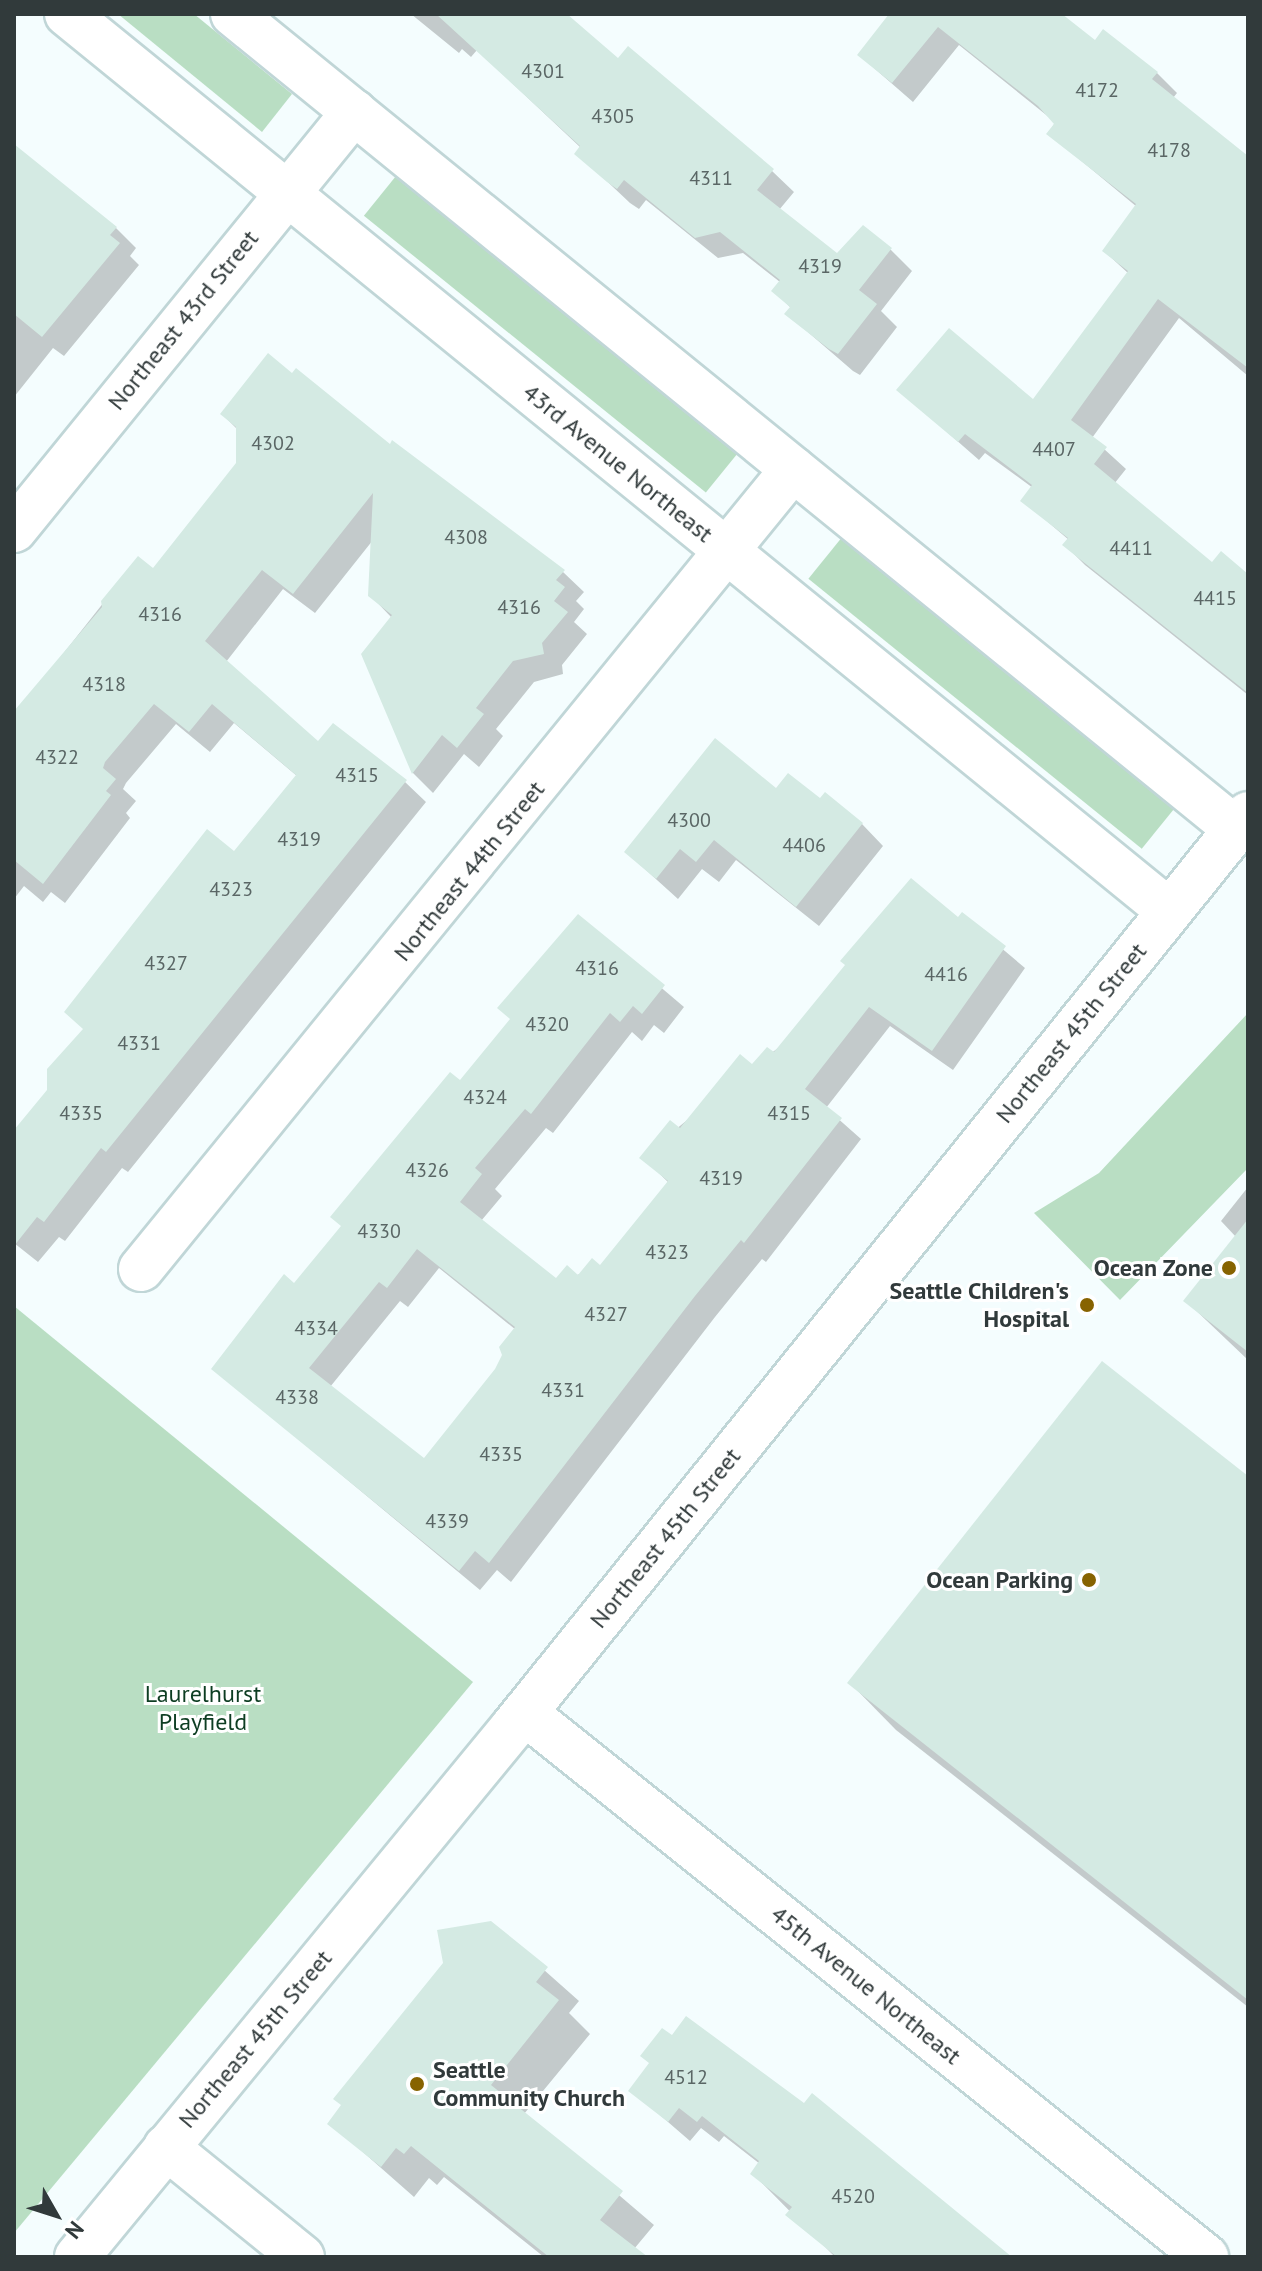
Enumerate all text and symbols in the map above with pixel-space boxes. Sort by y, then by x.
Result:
house number: 4301 [521,59,565,83]
house number: 4172 [1075,78,1119,102]
house number: 4305 [591,104,635,128]
house number: 4178 [1147,138,1191,162]
house number: 4311 [689,166,733,190]
street label: Northeast 43rd Street [102,224,264,416]
house number: 4319 [798,254,842,278]
street label: 43rd Avenue Northeast [517,377,719,549]
house number: 4302 [251,431,295,455]
house number: 4407 [1032,437,1076,461]
house number: 4308 [444,525,488,549]
house number: 4411 [1109,536,1153,560]
house number: 4415 [1193,586,1237,610]
house number: 4316 [497,595,541,619]
house number: 4316 [138,602,182,626]
house number: 4318 [82,672,126,696]
house number: 4322 [35,745,79,769]
house number: 4315 [335,763,379,787]
street label: Northeast 44th Street [388,775,550,967]
house number: 4300 [667,808,711,832]
house number: 4319 [277,827,321,851]
house number: 4406 [782,833,826,857]
house number: 4323 [209,877,253,901]
street label: Northeast 45th Street [990,937,1152,1129]
house number: 4327 [144,951,188,975]
house number: 4316 [575,956,619,980]
house number: 4416 [924,962,968,986]
house number: 4320 [525,1012,569,1036]
house number: 4331 [117,1031,161,1055]
house number: 4324 [463,1085,507,1109]
house number: 4335 [59,1101,103,1125]
house number: 4315 [767,1101,811,1125]
house number: 4326 [405,1158,449,1182]
house number: 4319 [699,1166,743,1190]
house number: 4330 [357,1219,401,1243]
house number: 4323 [645,1240,689,1264]
place label: Ocean Zone [1094,1254,1213,1282]
marker: Ocean Zone [1220,1259,1238,1277]
place label: Seattle Children's Hospital [889,1277,1069,1333]
marker: Seattle Children's Hospital [1076,1294,1098,1316]
house number: 4327 [584,1302,628,1326]
house number: 4334 [294,1316,338,1340]
house number: 4331 [541,1378,585,1402]
house number: 4338 [275,1385,319,1409]
house number: 4335 [479,1442,523,1466]
street label: Northeast 45th Street [584,1442,746,1634]
house number: 4339 [425,1509,469,1533]
place label: Ocean Parking [926,1566,1073,1594]
marker: Ocean Parking [1080,1571,1098,1589]
park label: Laurelhurst Playfield [145,1680,261,1736]
street label: 45th Avenue Northeast [765,1899,967,2071]
street label: Northeast 45th Street [172,1944,338,2134]
place label: Seattle Community Church [433,2056,626,2112]
house number: 4512 [664,2065,708,2089]
marker: Seattle Community Church [408,2075,426,2093]
north arrow [16,2175,96,2255]
house number: 4520 [831,2184,875,2208]
text: N [59,2216,90,2245]

